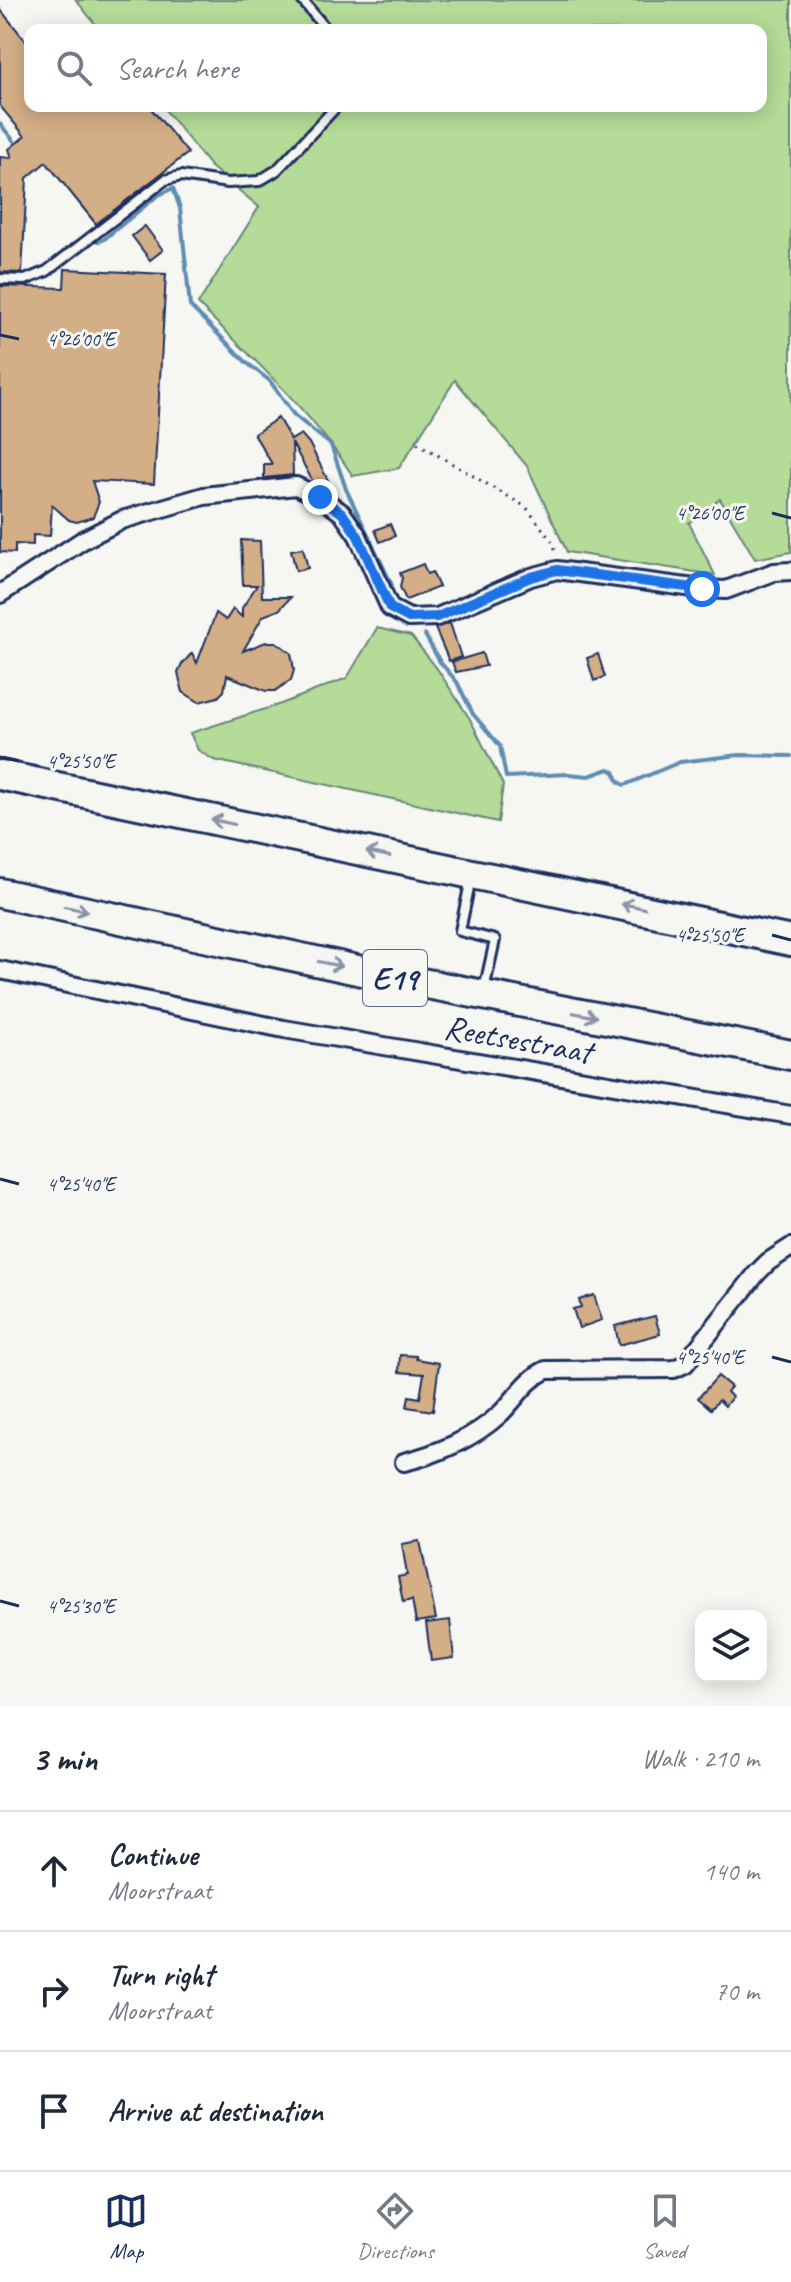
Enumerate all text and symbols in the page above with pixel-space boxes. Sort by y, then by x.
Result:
search box [24,24,767,112]
icon: search [52,46,96,90]
text: Search here [116,49,238,87]
text: 4°26'00"E [47,327,118,352]
route end [302,479,338,515]
text: 4°26'00"E [676,501,747,526]
route start [684,571,720,607]
text: 4°25'50"E [47,749,118,774]
one-way arrow [210,813,236,828]
one-way arrow [366,846,391,861]
one-way arrow [620,898,646,913]
one-way arrow [63,903,89,918]
text: 4°25'50"E [676,923,747,948]
road number: E19 [363,950,427,1006]
one-way arrow [317,957,343,972]
street label: Reetsestraat [441,1005,600,1074]
one-way arrow [572,1008,598,1023]
text: 4°25'40"E [47,1172,118,1197]
text: 4°25'40"E [676,1345,747,1370]
text: 4°25'30"E [47,1594,118,1619]
map controls [695,1610,767,1682]
button: layers [695,1610,767,1682]
text: 3 min [32,1737,97,1780]
text: Walk · 210 m [642,1742,759,1775]
text: Continue [108,1836,198,1874]
icon: ahead [32,1849,76,1893]
text: 140 m [703,1855,759,1888]
text: Moorstraat [108,1874,212,1907]
text: Turn right [108,1956,213,1994]
icon: right [32,1969,76,2013]
text: 70 m [715,1975,759,2008]
text: Moorstraat [108,1994,212,2027]
icon: arrive [32,2089,76,2133]
text: Arrive at destination [108,2092,323,2130]
tab: Map [104,2189,148,2265]
tab: Directions [357,2189,434,2265]
tab: Saved [643,2189,687,2265]

